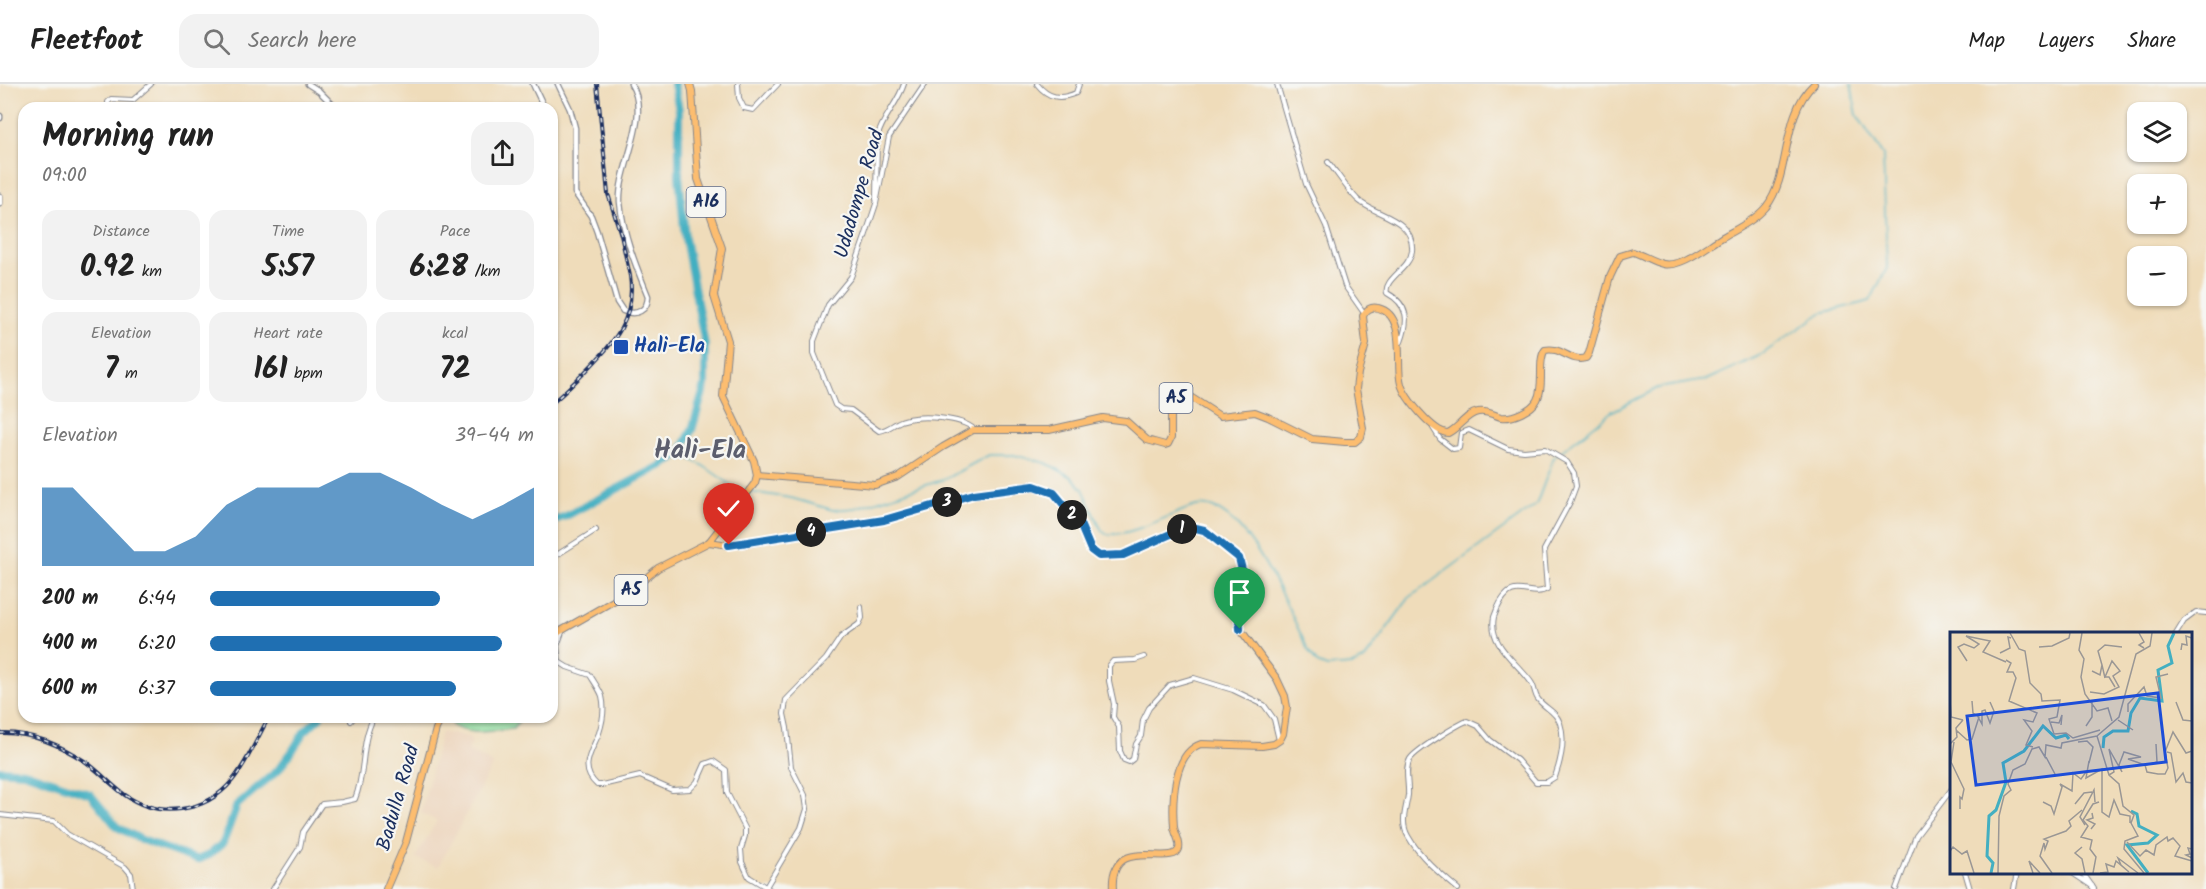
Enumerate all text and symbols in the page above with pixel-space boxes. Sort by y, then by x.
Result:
search box [179,14,599,68]
text: Fleetfoot [30,19,143,64]
text: Search here [248,24,356,59]
icon: search [200,25,233,58]
text: Map [1968,25,2005,58]
text: Layers [2038,25,2094,58]
text: Share [2127,25,2176,58]
map controls [2127,102,2187,306]
button: layers [2127,102,2187,162]
text: Morning run [42,111,214,164]
button: share [471,122,534,185]
street label: Udadompe Road [826,125,894,262]
text: 09:00 [42,160,87,192]
button: + [2127,174,2187,234]
road number: A16 [686,187,726,217]
text: Distance [92,219,150,244]
text: Time [272,219,304,244]
text: Pace [440,219,470,244]
text: 0.92 [80,244,135,292]
text: 5:57 [262,244,314,292]
text: 6:28 [409,244,468,292]
button: − [2127,246,2187,306]
text: km [135,259,162,284]
text: /km [468,259,501,284]
text: Elevation [91,321,151,346]
text: Heart rate [253,321,323,346]
text: kcal [442,321,468,346]
place label: Hali-Ela [634,331,705,363]
marker: Hali-Ela [612,338,630,356]
text: 7 [104,346,119,394]
text: 161 [253,346,288,394]
text: 72 [439,346,471,394]
text: m [119,361,138,386]
text: bpm [288,361,323,386]
road number: A5 [1160,383,1192,413]
text: Elevation [42,420,118,452]
text: 39–44 m [455,420,534,452]
district label: Hali-Ela [654,430,746,472]
pin [703,483,754,545]
pin: 3 [932,487,962,517]
text: 3 [943,489,951,514]
icon: check [712,492,745,525]
pin: 2 [1057,500,1087,530]
text: 2 [1067,502,1077,527]
pin: 1 [1167,514,1197,544]
text: 1 [1180,516,1184,541]
pin: 4 [796,517,826,547]
text: 4 [807,519,815,544]
pin [1214,567,1265,629]
road number: A5 [614,575,648,605]
icon: arrive [1223,576,1256,609]
text: 200 m [42,583,98,615]
text: 6:44 [138,583,176,615]
text: 400 m [42,628,98,660]
text: 6:20 [138,628,176,660]
inset map [1950,632,2191,874]
text: 600 m [42,673,97,705]
text: 6:37 [138,673,175,705]
street label: Badulla Road [369,740,430,855]

